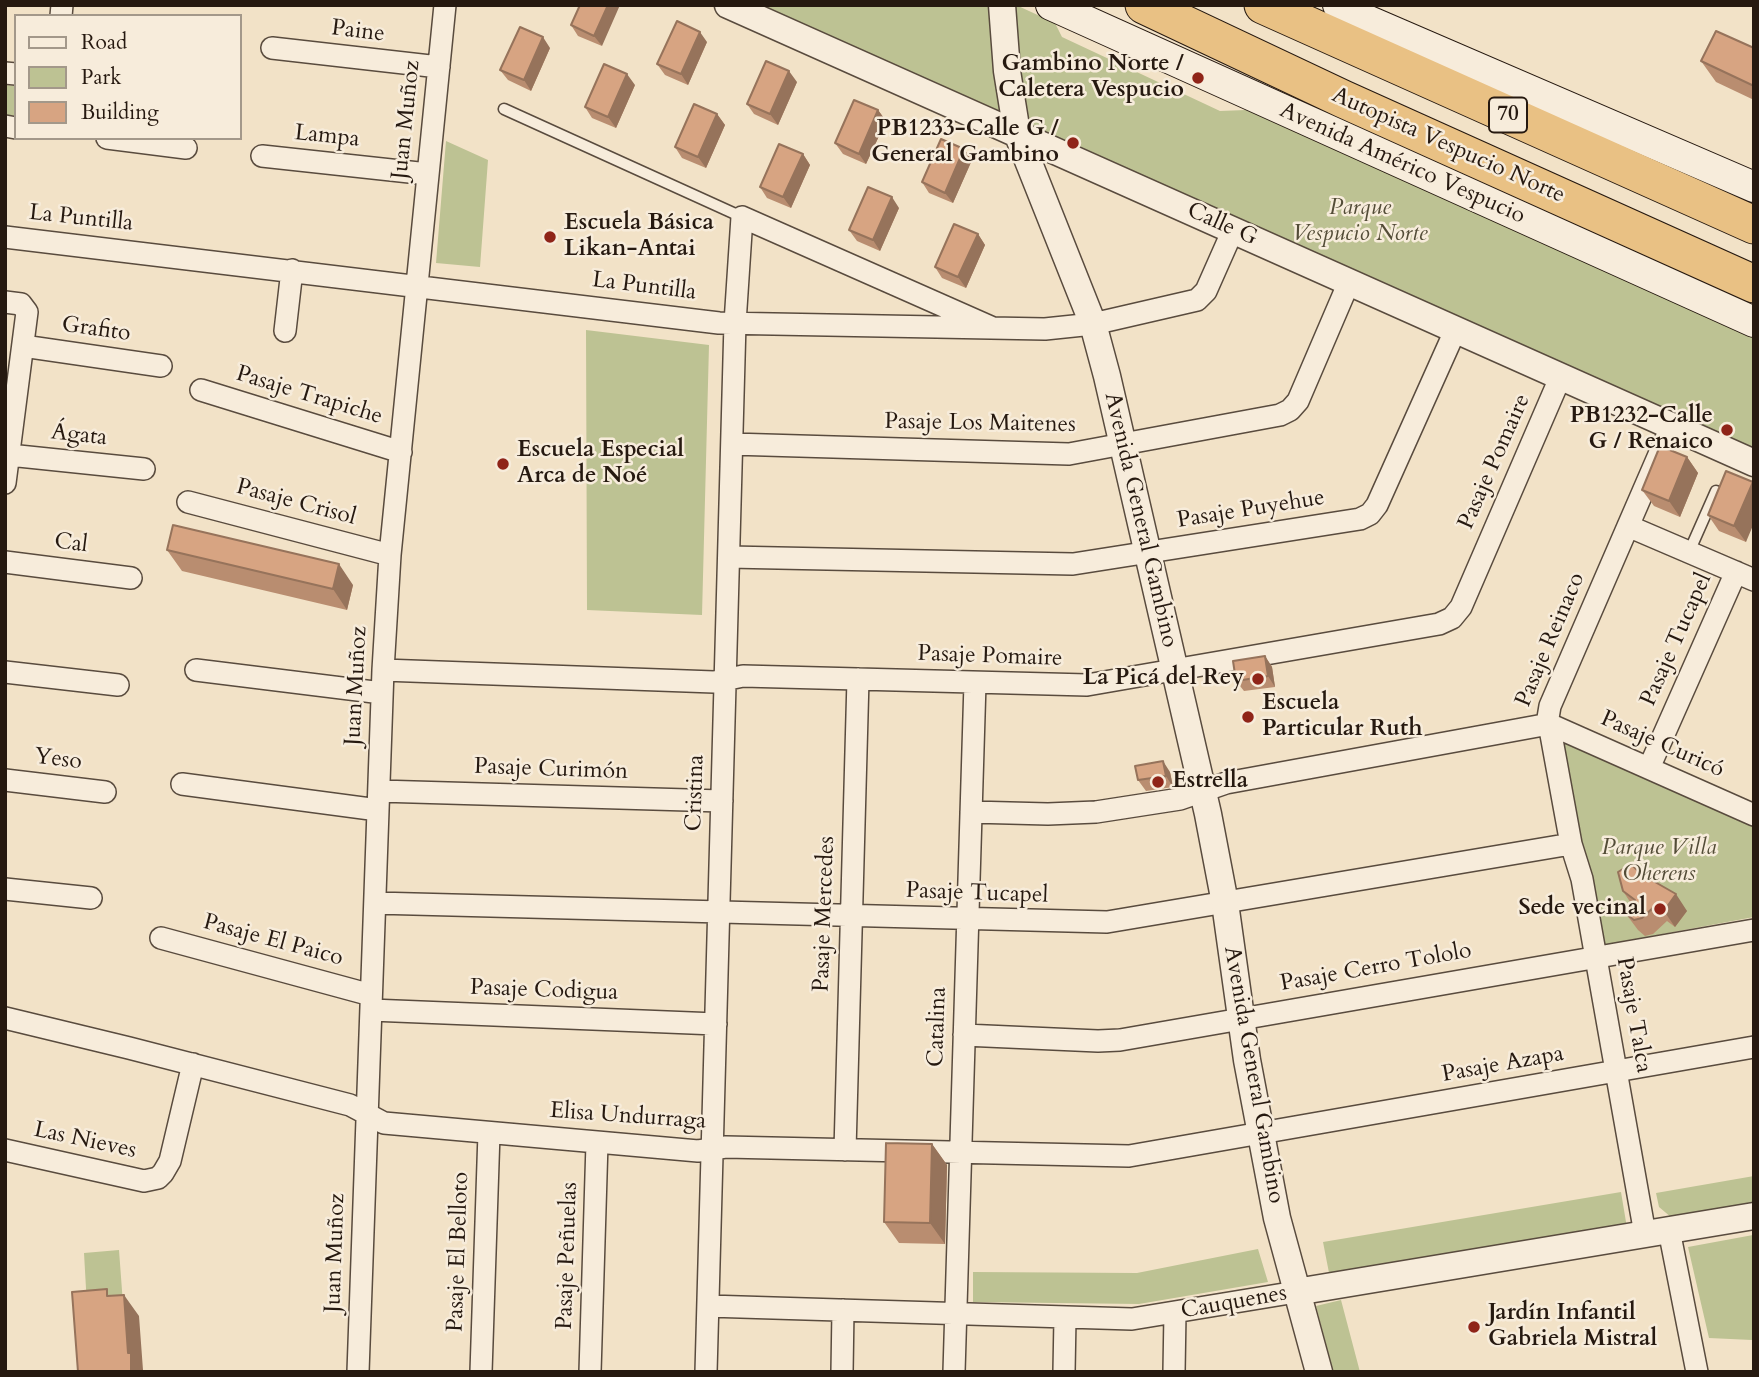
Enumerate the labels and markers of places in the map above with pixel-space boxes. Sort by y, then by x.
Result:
place label: Gambino Norte / Caletera Vespucio [998,51,1184,105]
marker: Gambino Norte / Caletera Vespucio [1190,70,1206,86]
place label: PB1233-Calle G / General Gambino [871,116,1059,170]
marker: PB1233-Calle G / General Gambino [1065,135,1081,151]
place label: Escuela Básica Likan-Antai [564,210,714,264]
marker: Escuela Básica Likan-Antai [542,229,558,245]
place label: PB1232-Calle G / Renaico [1570,403,1713,457]
marker: PB1232-Calle G / Renaico [1719,422,1735,438]
place label: Escuela Especial Arca de Noé [517,437,684,491]
marker: Escuela Especial Arca de Noé [495,456,511,472]
place label: La Picá del Rey [1083,665,1244,693]
marker: La Picá del Rey [1250,671,1266,687]
place label: Escuela Particular Ruth [1262,690,1423,744]
marker: Escuela Particular Ruth [1240,709,1256,725]
place label: Estrella [1172,768,1248,796]
marker: Estrella [1150,774,1166,790]
place label: Sede vecinal [1518,895,1646,923]
marker: Sede vecinal [1652,901,1668,917]
place label: Jardín Infantil Gabriela Mistral [1488,1300,1657,1354]
marker: Jardín Infantil Gabriela Mistral [1466,1319,1482,1335]

